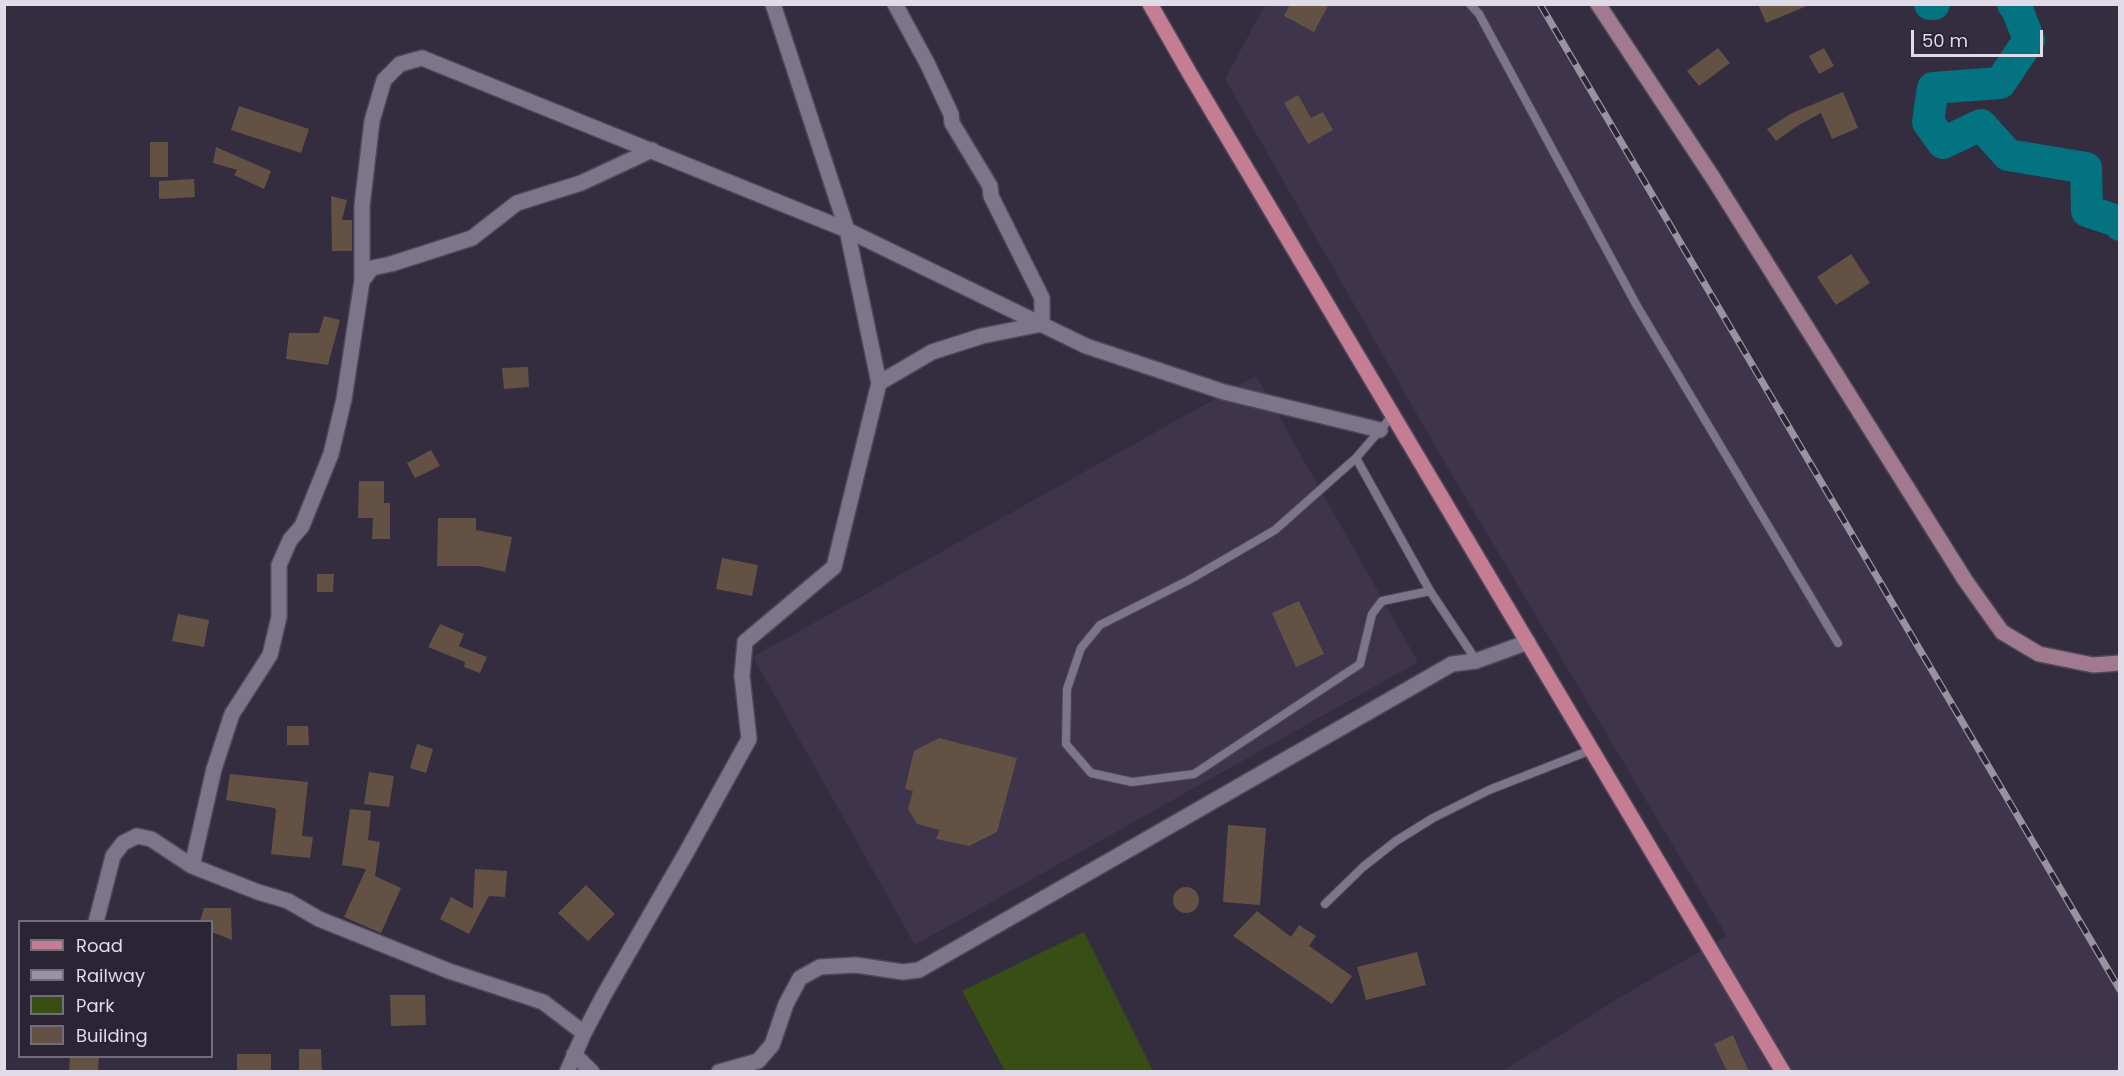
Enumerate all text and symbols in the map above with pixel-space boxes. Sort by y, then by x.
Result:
scale bar [1914,18,2046,56]
text: 50 m [1922,28,1968,53]
legend [18,920,213,1058]
text: Road [76,933,123,958]
text: Railway [76,963,145,988]
text: Park [76,993,115,1018]
text: Building [76,1023,148,1048]

